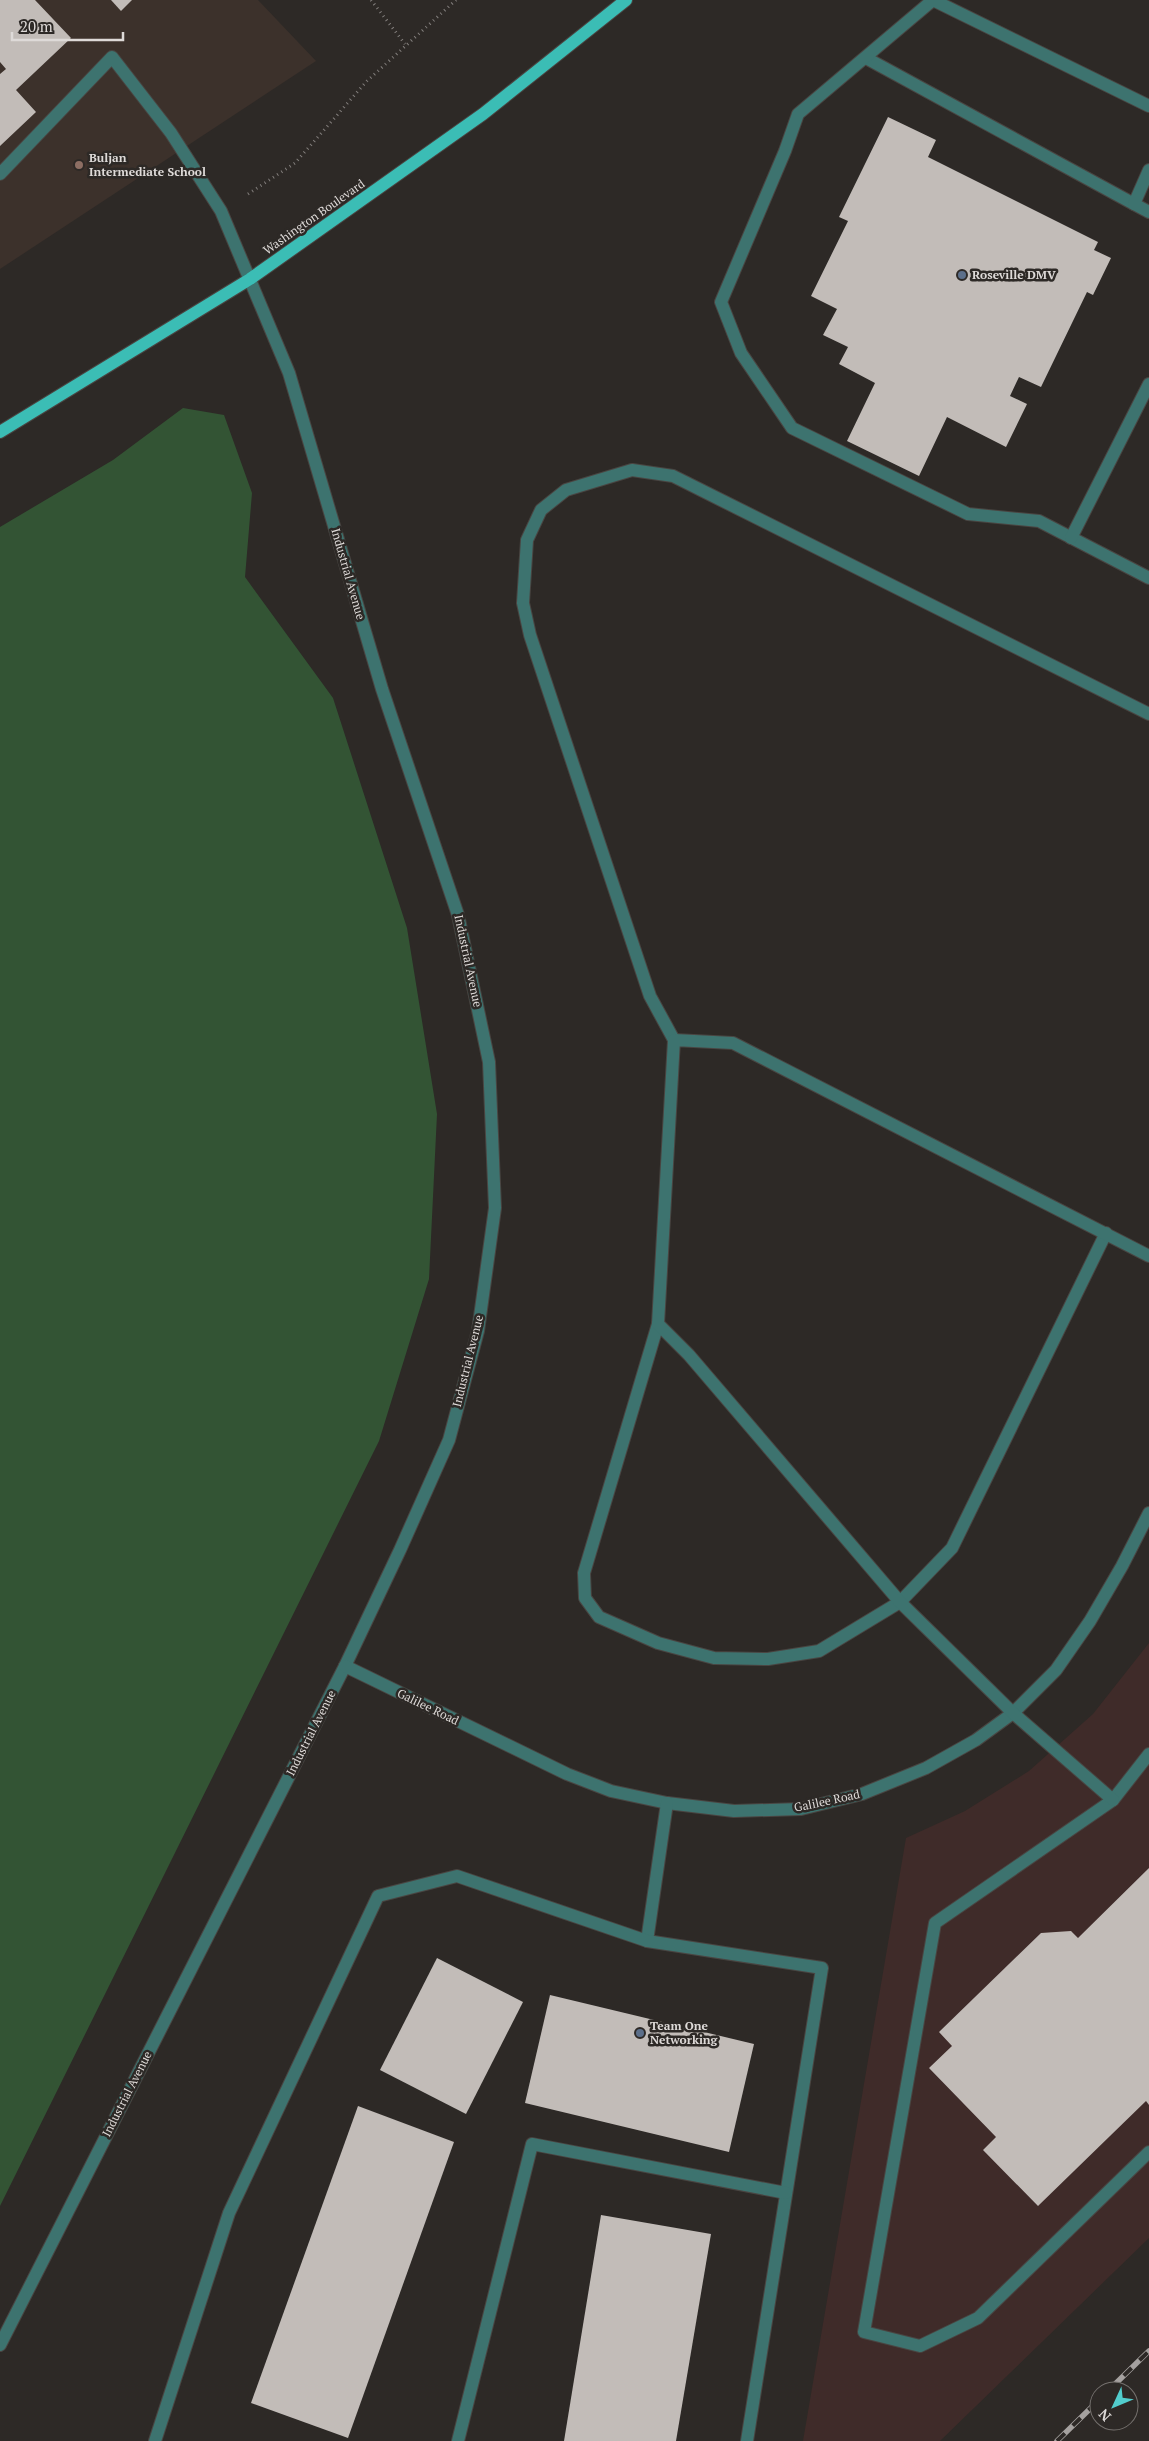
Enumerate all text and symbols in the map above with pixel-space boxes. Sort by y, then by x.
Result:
scale bar [12,10,124,42]
text: 20 m [20,16,53,36]
place label: Buljan Intermediate School [89,150,206,179]
marker: Buljan Intermediate School [73,159,85,171]
street label: Washington Boulevard [260,176,368,257]
place label: Roseville DMV [972,267,1056,282]
marker: Roseville DMV [956,269,968,281]
street label: Industrial Avenue [328,526,369,621]
street label: Industrial Avenue [451,913,486,1009]
street label: Industrial Avenue [449,1313,486,1409]
street label: Galilee Road [395,1685,462,1728]
street label: Industrial Avenue [282,1687,339,1778]
street label: Galilee Road [793,1786,862,1815]
place label: Team One Networking [650,2018,718,2047]
marker: Team One Networking [634,2027,646,2039]
street label: Industrial Avenue [98,2048,155,2139]
north arrow [1089,2381,1139,2431]
text: N [1094,2405,1115,2426]

